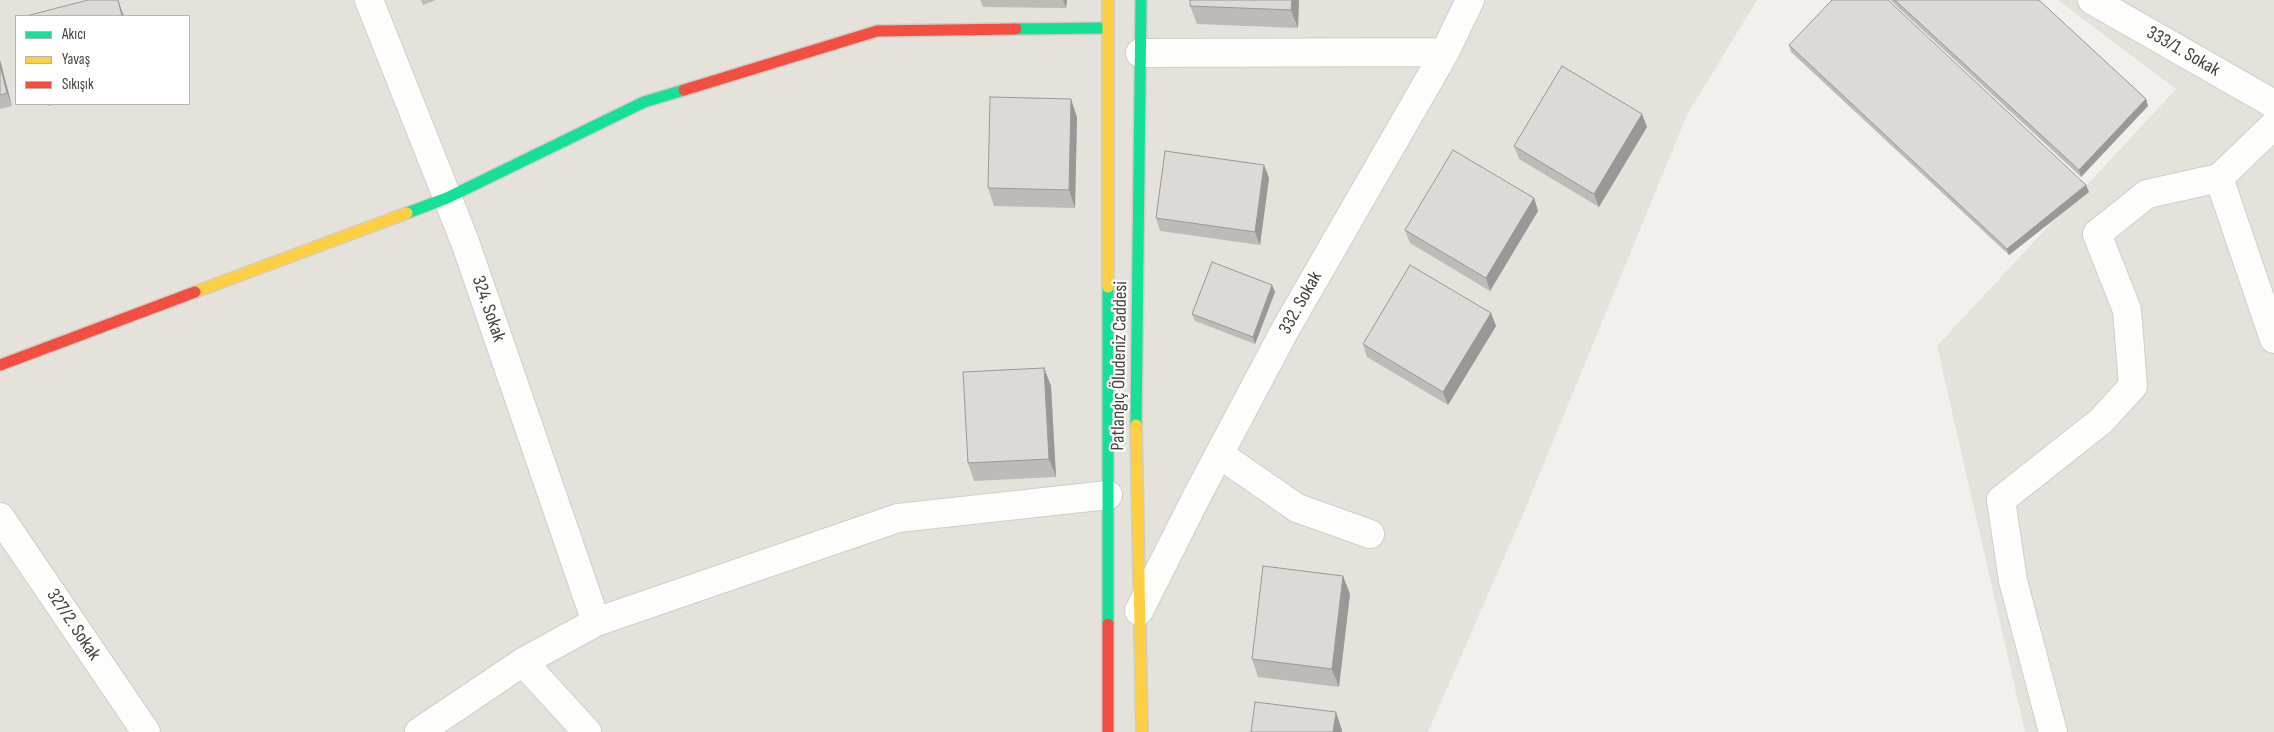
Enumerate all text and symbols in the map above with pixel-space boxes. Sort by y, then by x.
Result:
legend [15,15,190,105]
street label: 333/1. Sokak [2142,22,2224,82]
text: Akıcı [62,25,86,44]
text: Yavaş [62,50,90,69]
text: Sıkışık [62,75,94,94]
street label: 332. Sokak [1274,268,1328,338]
street label: 324. Sokak [466,273,510,345]
street label: Patlangıç Öludeniz Caddesi [1107,281,1133,451]
street label: 327/2. Sokak [41,585,105,665]

